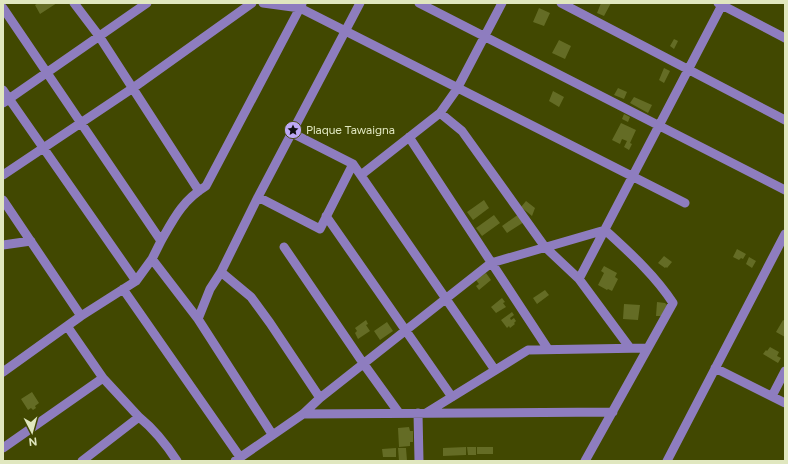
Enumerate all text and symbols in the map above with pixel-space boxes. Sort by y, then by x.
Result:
place icon: Plaque Tawaigna [283,120,303,140]
place label: Plaque Tawaigna [306,123,395,137]
north arrow [12,412,52,452]
text: N [28,435,38,448]

